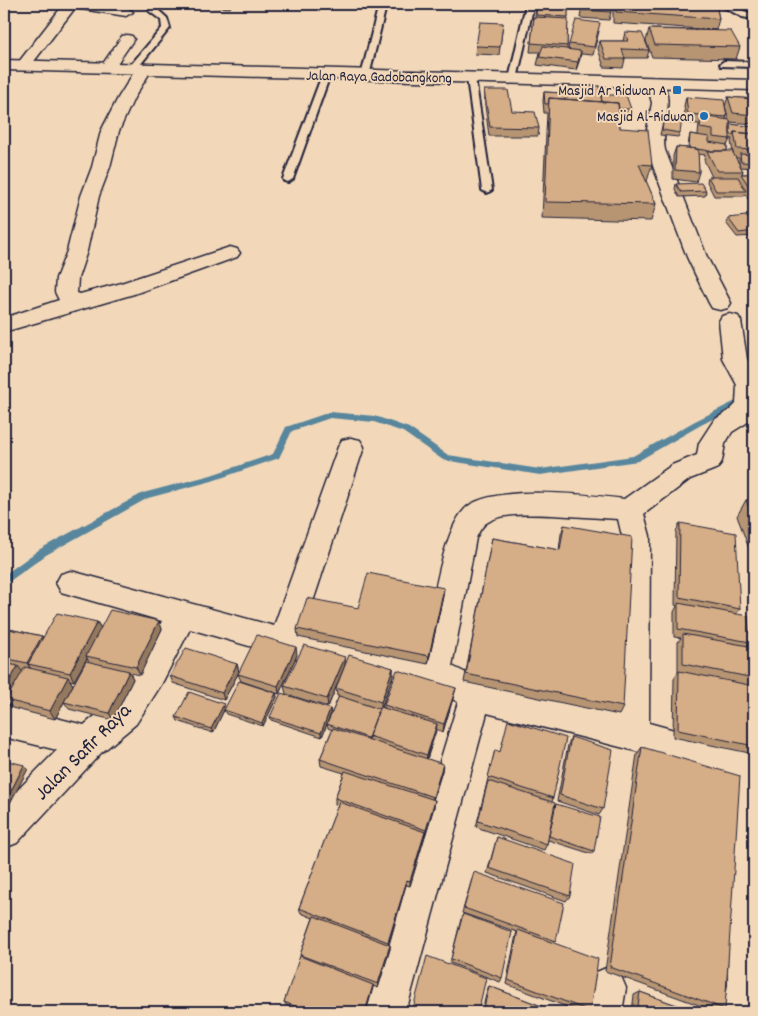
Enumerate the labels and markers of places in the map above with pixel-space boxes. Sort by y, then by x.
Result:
place label: Masjid Ar Ridwan A [558,81,667,103]
marker: Masjid Ar Ridwan A [671,84,683,96]
place label: Masjid Al-Ridwan [597,107,694,129]
marker: Masjid Al-Ridwan [698,110,710,122]

